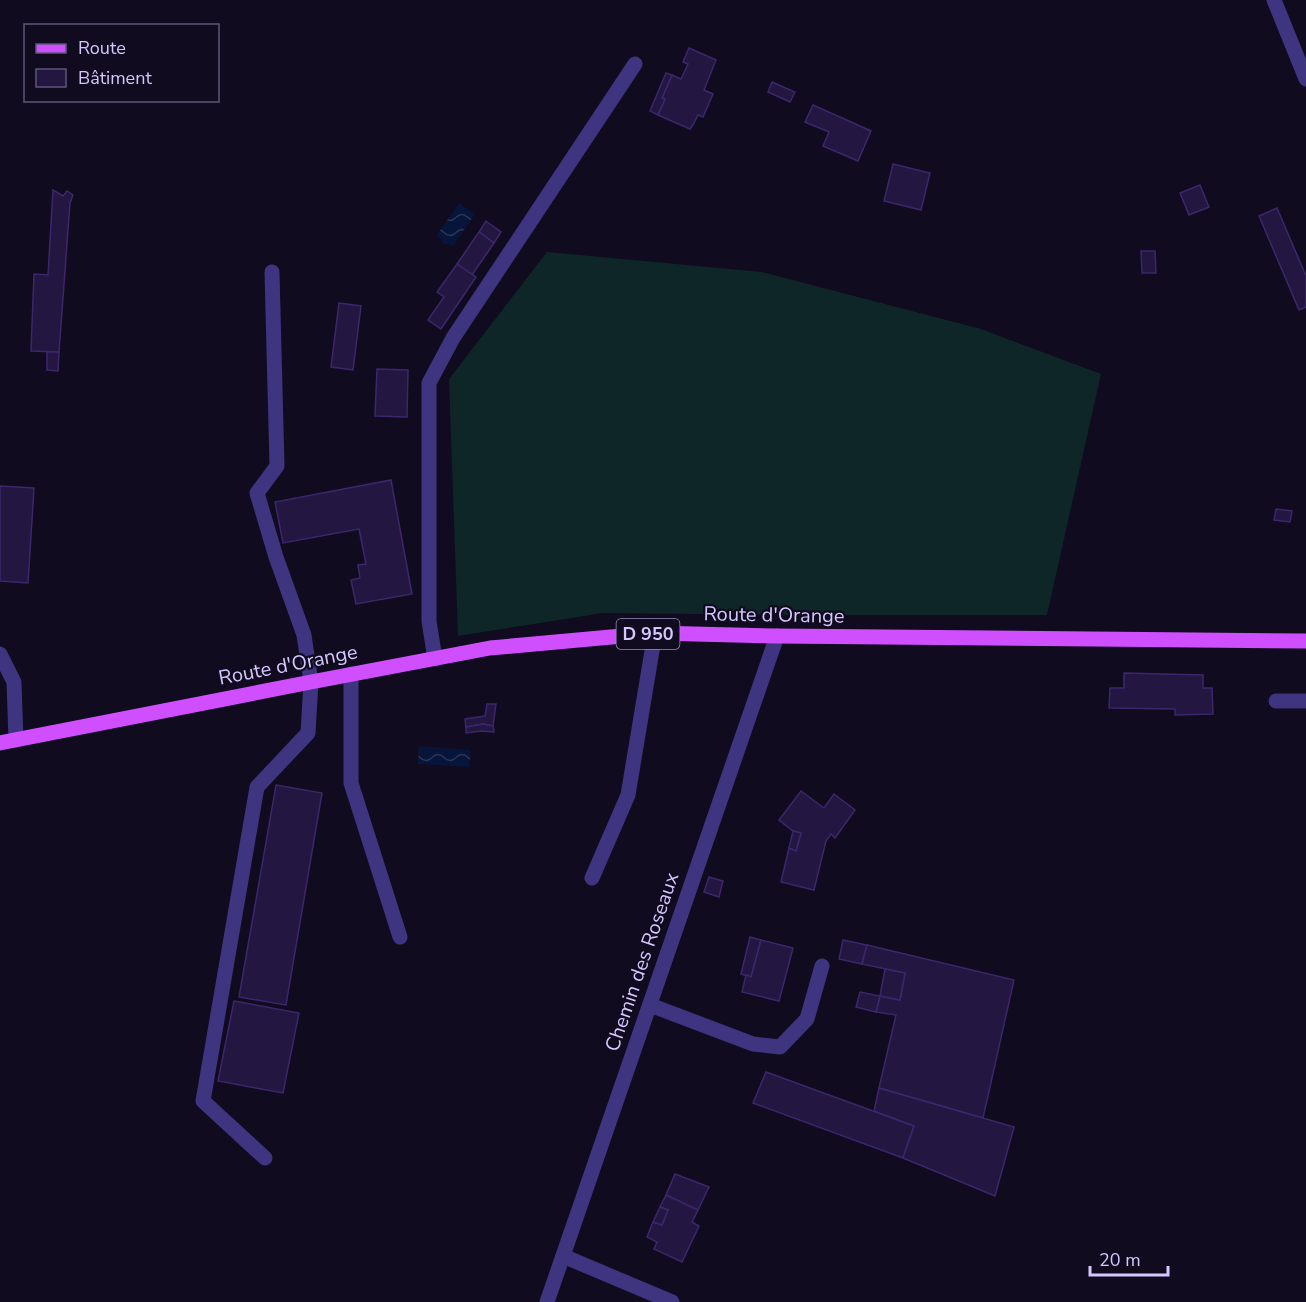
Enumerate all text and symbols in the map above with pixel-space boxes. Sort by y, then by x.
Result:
legend [24,24,219,102]
text: Route [78,36,126,60]
text: Bâtiment [78,66,152,90]
street label: Route d'Orange [703,600,845,630]
road number: D 950 [616,619,680,649]
street label: Route d'Orange [216,638,360,692]
street label: Chemin des Roseaux [599,868,685,1055]
scale bar [1090,1239,1168,1277]
text: 20 m [1099,1248,1141,1272]

